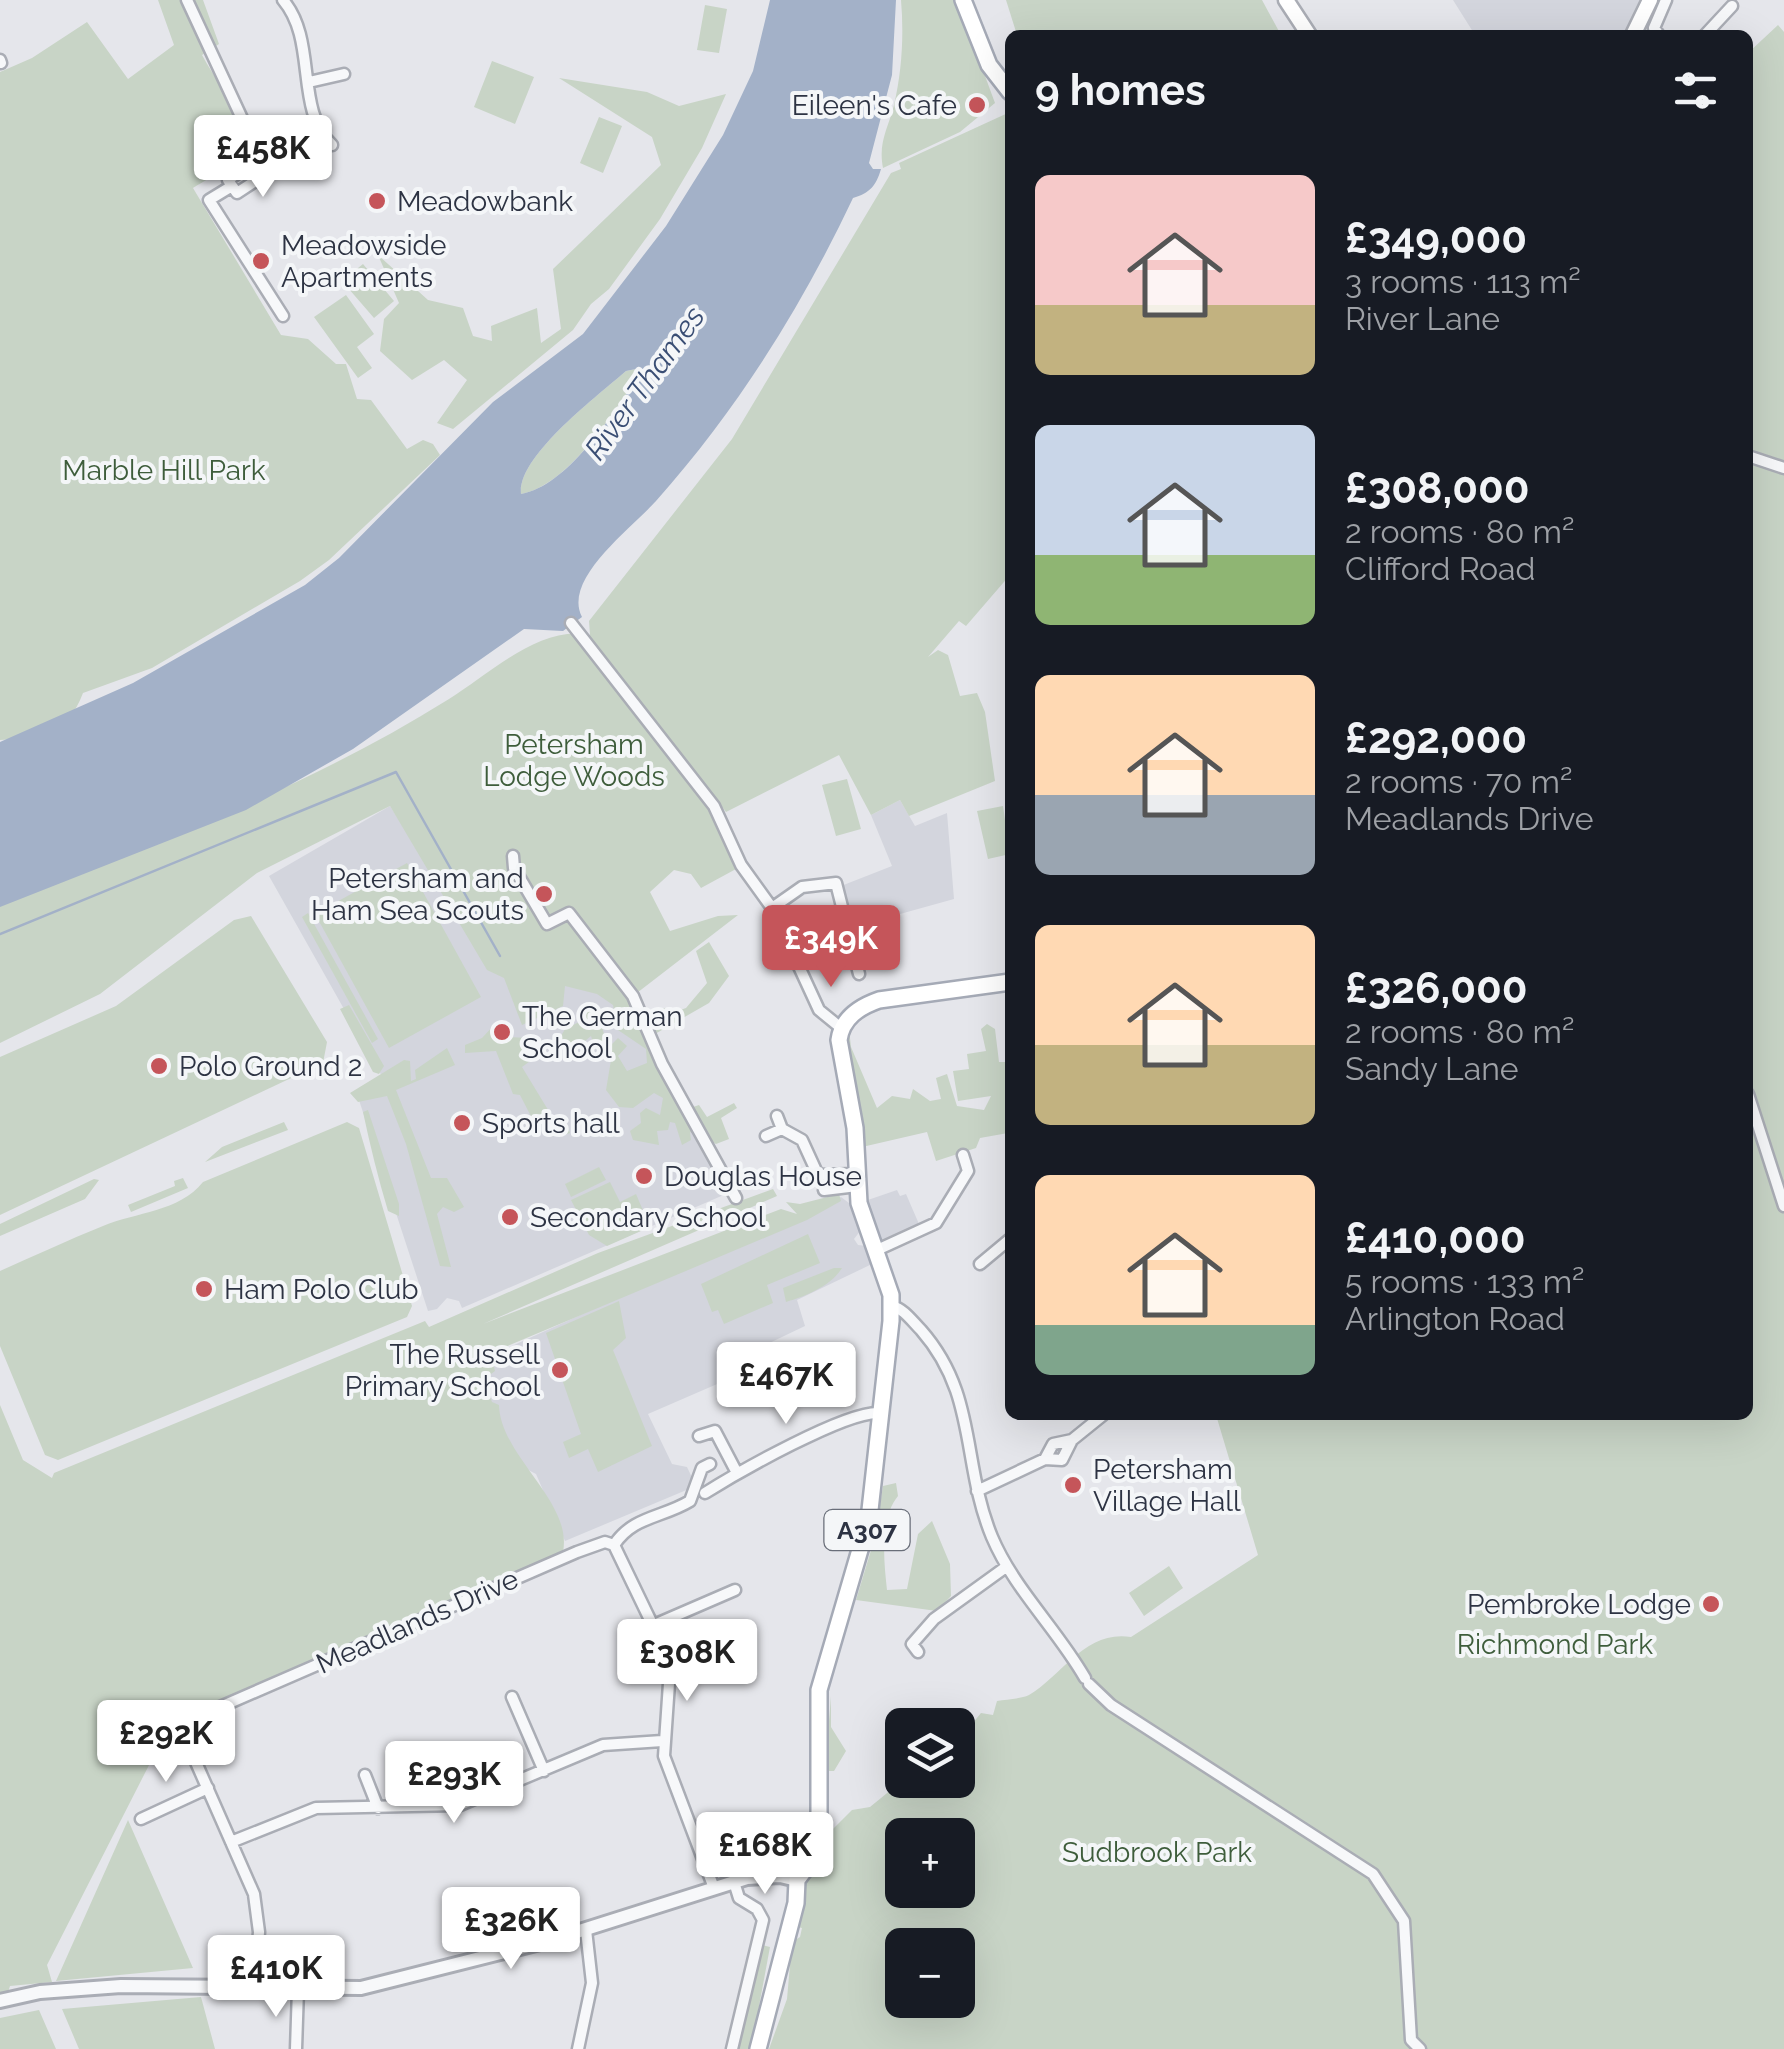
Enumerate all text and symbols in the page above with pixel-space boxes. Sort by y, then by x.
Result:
icon: filters [1668,63,1723,118]
text: 9 homes [1035,66,1206,115]
place label: Eileen's Cafe [792,89,957,122]
marker: Eileen's Cafe [966,94,988,116]
pin: £458K [193,115,333,200]
text: £458K [216,129,310,166]
place label: Meadowbank [397,185,573,218]
marker: Meadowbank [366,190,388,212]
text: £349,000 [1345,214,1527,263]
icon: home [1115,215,1235,335]
place label: Meadowside Apartments [281,229,446,294]
marker: Meadowside Apartments [250,250,272,272]
text: 3 rooms · 113 m² [1345,263,1581,300]
water label: River Thames [577,299,712,466]
text: River Lane [1345,300,1500,337]
park label: Marble Hill Park [62,454,266,487]
text: £308,000 [1345,464,1530,513]
icon: home [1115,465,1235,585]
text: 2 rooms · 80 m² [1345,513,1574,550]
text: Clifford Road [1345,550,1535,587]
text: £292,000 [1345,714,1527,763]
icon: home [1115,715,1235,835]
park label: Petersham Lodge Woods [483,728,665,793]
text: 2 rooms · 70 m² [1345,763,1572,800]
text: Meadlands Drive [1345,800,1594,837]
place label: Petersham and Ham Sea Scouts [311,862,524,927]
marker: Petersham and Ham Sea Scouts [533,883,555,905]
pin: £349K [761,905,901,990]
text: £349K [784,919,878,956]
text: £326,000 [1345,964,1528,1013]
icon: home [1115,965,1235,1085]
place label: The German School [522,1000,683,1065]
text: 2 rooms · 80 m² [1345,1013,1574,1050]
marker: The German School [491,1021,513,1043]
place label: Polo Ground 2 [179,1050,362,1083]
text: Sandy Lane [1345,1050,1519,1087]
marker: Polo Ground 2 [148,1055,170,1077]
place label: Sports hall [482,1107,620,1140]
marker: Sports hall [451,1112,473,1134]
place label: Douglas House [664,1160,862,1193]
marker: Douglas House [633,1165,655,1187]
place label: Secondary School [530,1201,766,1234]
marker: Secondary School [499,1206,521,1228]
text: £410,000 [1345,1214,1526,1263]
icon: home [1115,1215,1235,1335]
text: 5 rooms · 133 m² [1345,1263,1585,1300]
place label: Ham Polo Club [224,1273,419,1306]
marker: Ham Polo Club [193,1278,215,1300]
text: Arlington Road [1345,1300,1565,1337]
place label: The Russell Primary School [345,1338,540,1403]
pin: £467K [716,1342,856,1427]
text: £467K [739,1356,833,1393]
marker: The Russell Primary School [549,1359,571,1381]
place label: Petersham Village Hall [1093,1453,1241,1518]
marker: Petersham Village Hall [1062,1474,1084,1496]
road number: A307 [824,1510,910,1550]
street label: Meadlands Drive [311,1562,523,1681]
place label: Pembroke Lodge [1467,1588,1691,1621]
marker: Pembroke Lodge [1700,1593,1722,1615]
pin: £308K [617,1619,757,1704]
park label: Richmond Park [1457,1628,1653,1661]
text: £308K [639,1633,735,1670]
pin: £292K [96,1700,236,1785]
map controls [885,1708,975,2018]
button: layers [885,1708,975,1798]
text: £292K [119,1714,213,1751]
pin: £293K [384,1741,524,1826]
text: £293K [407,1755,501,1792]
pin: £168K [695,1812,835,1897]
button: + [885,1818,975,1908]
text: £168K [718,1826,812,1863]
park label: Sudbrook Park [1062,1836,1252,1869]
pin: £326K [441,1887,581,1972]
text: £326K [464,1901,558,1938]
button: − [885,1928,975,2018]
pin: £410K [206,1935,346,2020]
text: £410K [230,1949,322,1986]

